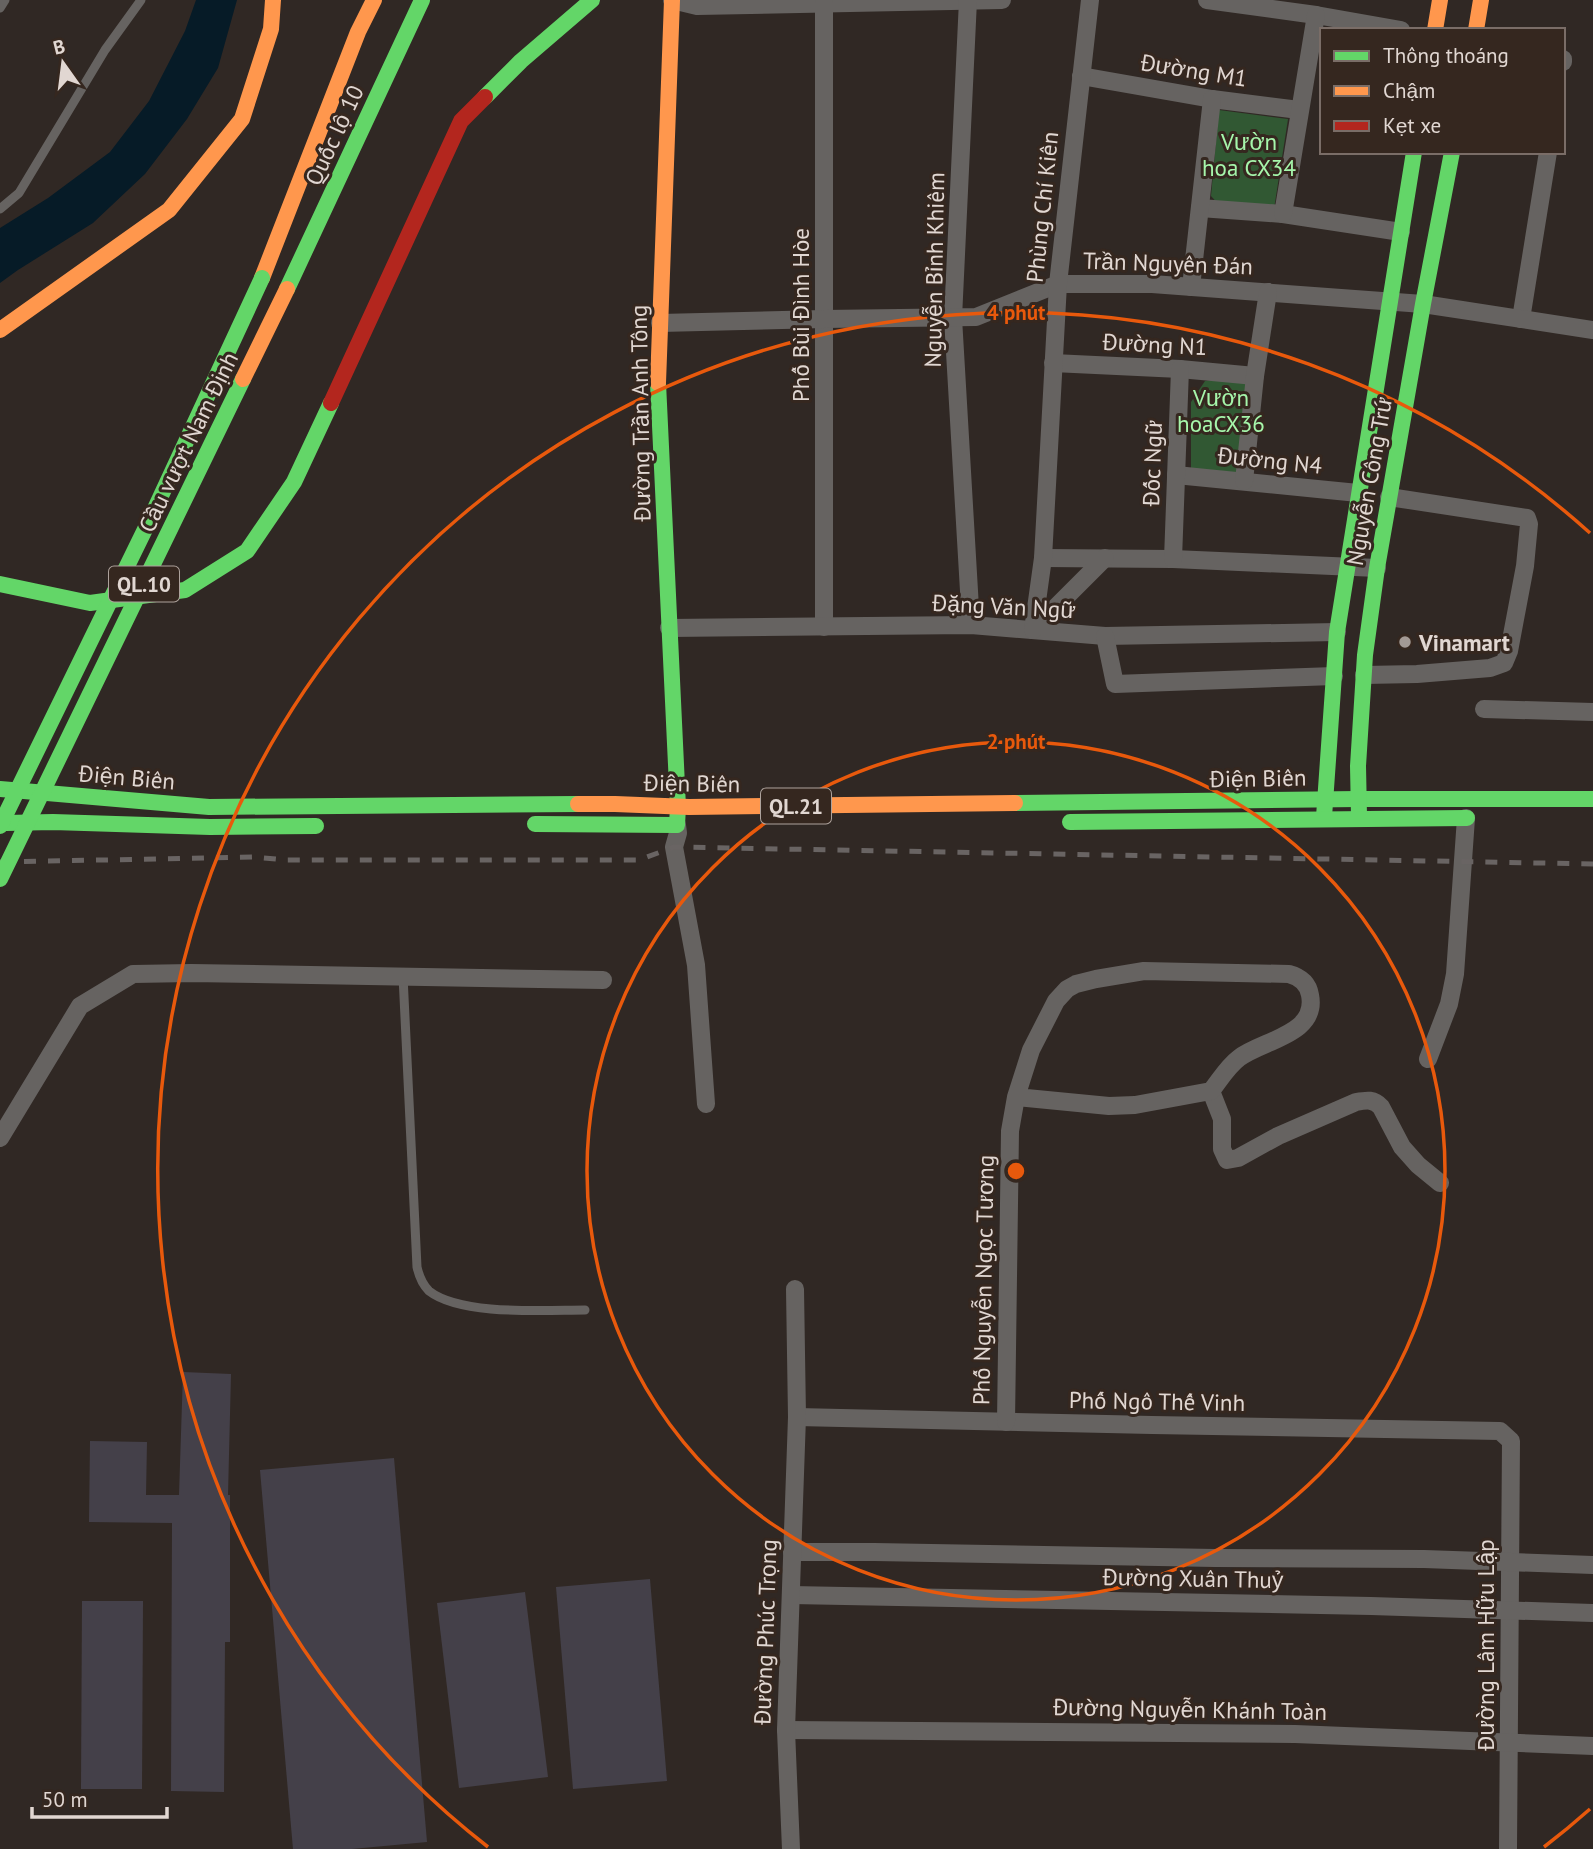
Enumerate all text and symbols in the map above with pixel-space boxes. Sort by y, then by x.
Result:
north arrow [28,28,98,98]
legend [1320,28,1565,154]
text: B [51,34,67,60]
text: Thông thoáng [1383,42,1509,69]
street label: Đường M1 [1138,47,1249,93]
text: Chậm [1383,77,1435,104]
street label: Quốc lộ 10 [298,80,370,190]
text: Kẹt xe [1383,112,1441,139]
park label: Vườn hoa CX34 [1202,127,1296,182]
street label: Phùng Chí Kiên [1020,130,1064,284]
street label: Nguyễn Bỉnh Khiêm [918,172,950,368]
street label: Phố Bùi Đình Hòe [786,228,815,402]
street label: Trần Nguyên Đán [1083,246,1253,280]
text: 4 phút [987,299,1046,326]
street label: Đường Trần Anh Tông [624,304,656,523]
street label: Đường N1 [1101,327,1208,361]
street label: Cầu vượt Nam Định [132,347,244,537]
park label: Vườn hoaCX36 [1177,383,1265,438]
street label: Nguyễn Công Trứ [1340,394,1398,568]
street label: Đốc Ngữ [1136,419,1168,508]
street label: Đường N4 [1215,440,1324,480]
road number: QL.10 [109,566,179,602]
street label: Đặng Văn Ngữ [931,588,1076,624]
place label: Vinamart [1418,628,1510,657]
marker: Vinamart [1397,634,1413,650]
text: 2 phút [987,728,1046,755]
street label: Điện Biên [77,758,176,796]
street label: Điện Biên [1208,763,1307,793]
street label: Điện Biên [642,768,741,798]
road number: QL.21 [761,788,831,824]
street label: Phố Nguyễn Ngọc Tương [966,1155,1000,1405]
centre of rings [1004,1159,1028,1183]
street label: Phố Ngô Thế Vinh [1069,1385,1245,1417]
street label: Đường Phúc Trọng [747,1539,783,1726]
street label: Đường Lâm Hữu Lập [1471,1539,1500,1752]
street label: Đường Xuân Thuỷ [1101,1562,1284,1594]
street label: Đường Nguyễn Khánh Toàn [1052,1692,1327,1726]
scale bar [32,1776,166,1820]
text: 50 m [42,1786,88,1813]

